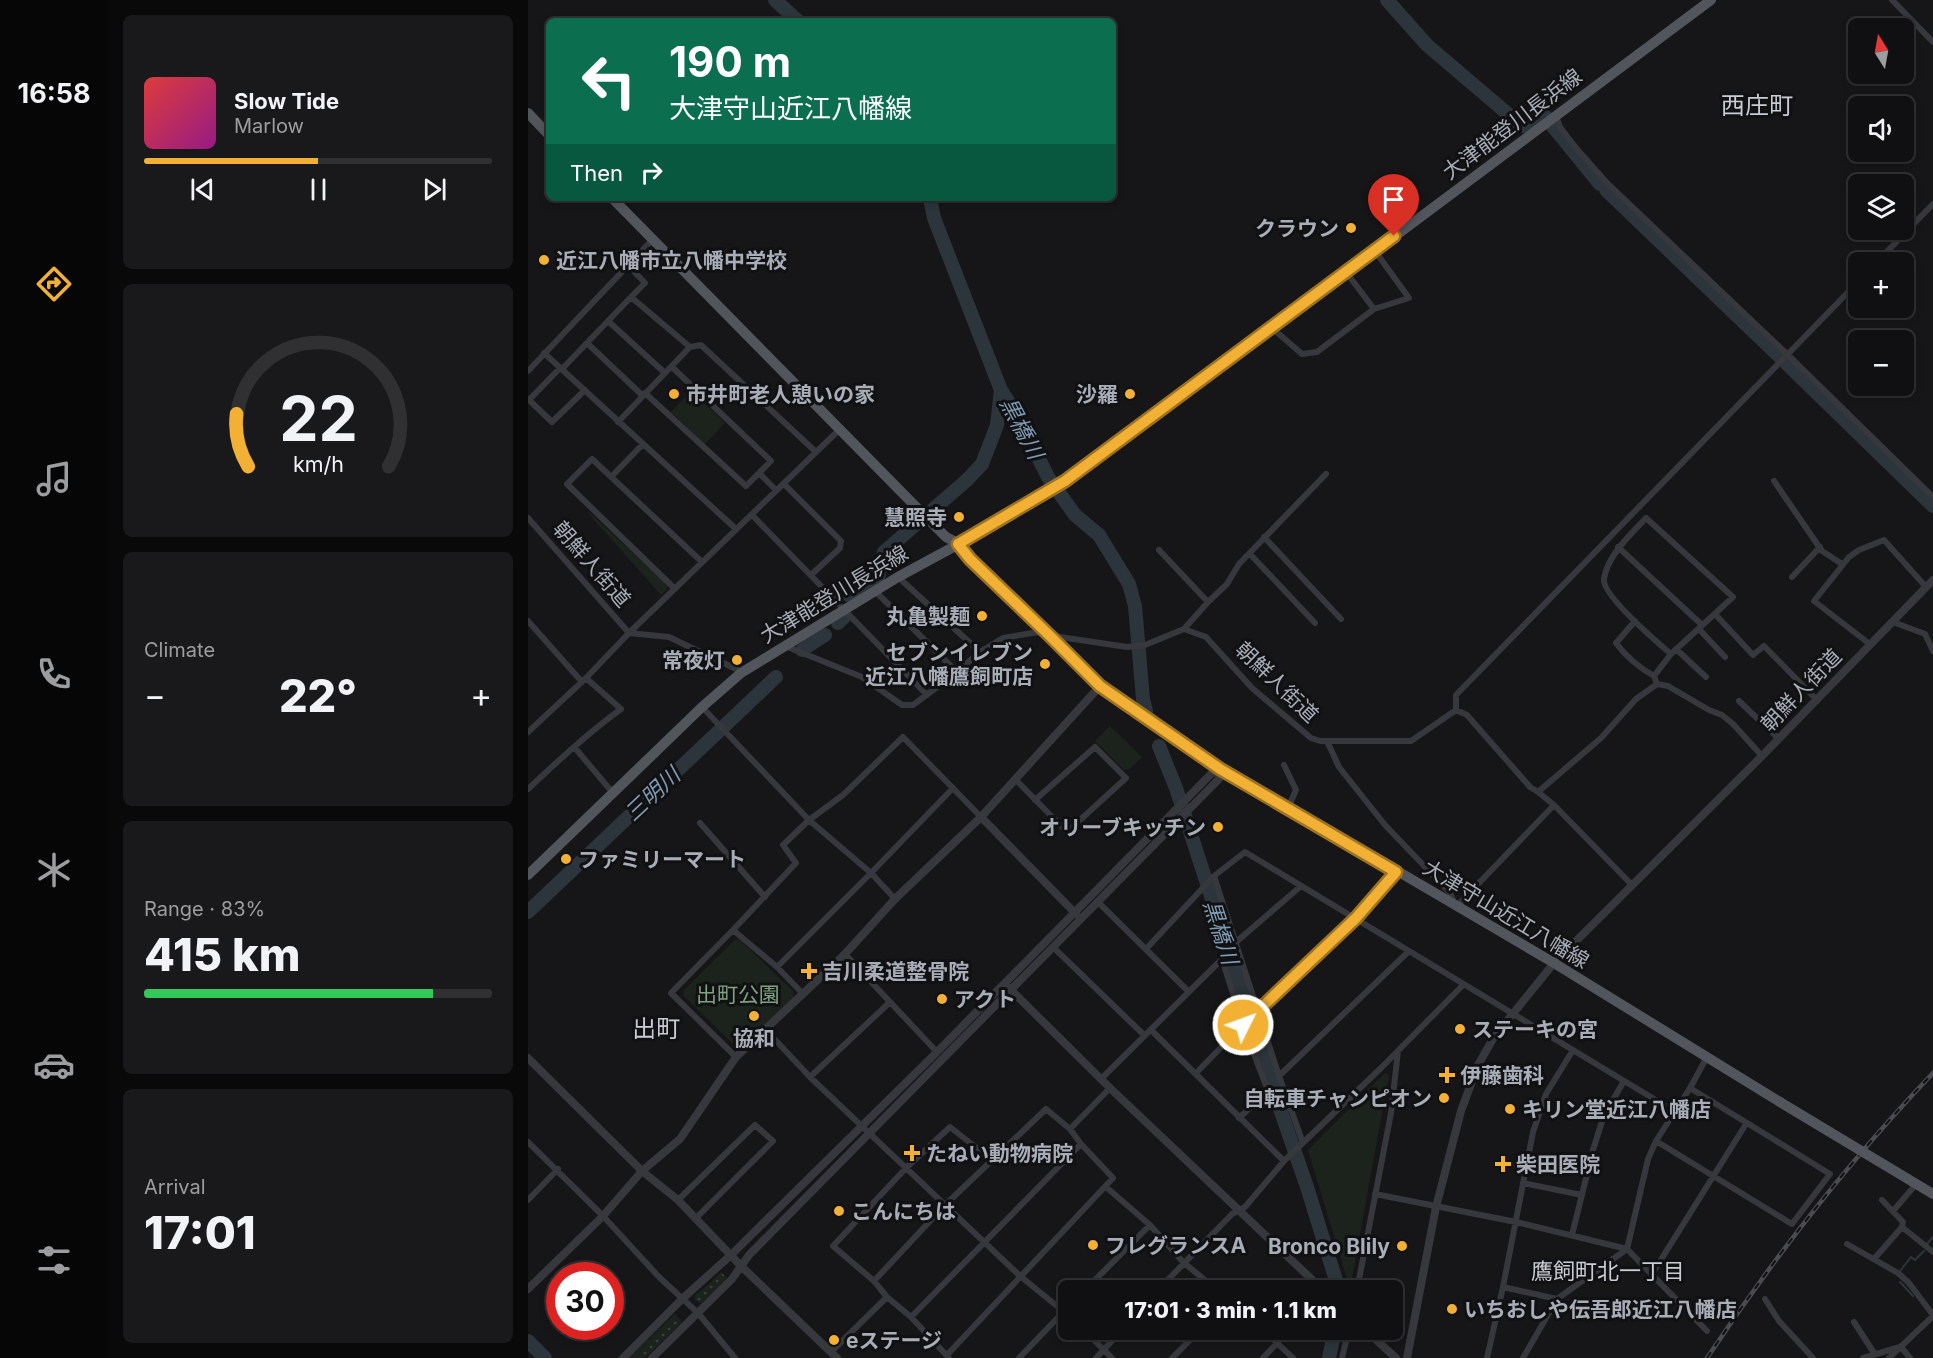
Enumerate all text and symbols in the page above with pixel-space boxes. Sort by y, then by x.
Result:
north arrow [1848,18,1914,84]
map controls [1848,18,1914,396]
text: 190 m [669,36,791,87]
icon: left [570,42,648,120]
street label: 大津能登川長浜線 [1437,63,1587,185]
text: 16:58 [17,77,91,110]
text: Slow Tide [234,88,339,114]
district label: 西庄町 [1721,91,1793,120]
text: 大津守山近江八幡線 [669,92,912,125]
button: sound [1848,96,1914,162]
text: Marlow [234,114,304,138]
icon: right [635,156,668,189]
text: Then [570,160,623,186]
icon: previous [186,173,219,206]
icon: pause [302,173,335,206]
icon: next [418,173,451,206]
pin [1368,174,1419,236]
button: layers [1848,174,1914,240]
icon: arrive [1377,183,1410,216]
place label: クラウン [1255,216,1339,241]
marker: クラウン [1344,221,1358,235]
place label: 近江八幡市立八幡中学校 [556,248,787,273]
button: + [1848,252,1914,318]
marker: 近江八幡市立八幡中学校 [537,253,551,267]
icon: directions [33,263,75,305]
button: − [1848,330,1914,396]
text: 22 [279,382,357,457]
place label: 市井町老人憩いの家 [686,382,875,407]
place label: 沙羅 [1076,382,1118,407]
marker: 市井町老人憩いの家 [667,387,681,401]
marker: 沙羅 [1123,387,1137,401]
water label: 黒橋川 [995,393,1050,465]
text: km/h [293,452,343,478]
icon: music [33,458,75,500]
place label: 慧照寺 [884,505,947,530]
marker: 慧照寺 [952,510,966,524]
street label: 朝鮮人街道 [548,516,636,612]
street label: 大津能登川長浜線 [756,540,912,648]
place label: 丸亀製麺 [886,604,970,629]
marker: 丸亀製麺 [975,609,989,623]
street label: 朝鮮人街道 [1231,637,1323,727]
text: Climate [144,638,215,662]
place label: セブンイレブン 近江八幡鷹飼町店 [865,640,1033,689]
street label: 朝鮮人街道 [1756,644,1846,736]
place label: 常夜灯 [662,648,725,673]
icon: phone [33,653,75,695]
marker: 常夜灯 [730,653,744,667]
marker: セブンイレブン 近江八幡鷹飼町店 [1038,657,1052,671]
text: 22° [279,668,357,723]
text: − [144,675,166,715]
text: + [470,675,492,715]
water label: 三明川 [619,761,686,826]
place label: オリーブキッチン [1039,815,1206,840]
marker: オリーブキッチン [1211,820,1225,834]
place label: ファミリーマート [578,847,746,872]
icon: climate [33,849,75,891]
marker: ファミリーマート [559,852,573,866]
street label: 大津守山近江八幡線 [1419,855,1593,973]
text: Range · 83% [144,897,265,921]
water label: 黒橋川 [1198,897,1244,969]
text: 415 km [144,927,300,982]
place label: 吉川柔道整骨院 [822,959,969,984]
marker: 吉川柔道整骨院 [800,962,818,980]
park label: 出町公園 [696,982,780,1007]
place label: アクト [954,987,1016,1012]
marker: アクト [935,992,949,1006]
position arrow [1211,993,1275,1057]
marker: 協和 [747,1009,761,1023]
district label: 出町 [632,1014,680,1043]
place label: ステーキの宮 [1472,1017,1598,1042]
marker: ステーキの宮 [1453,1022,1467,1036]
place label: 協和 [733,1026,775,1051]
icon: car [33,1044,75,1086]
place label: 伊藤歯科 [1460,1063,1544,1088]
marker: 伊藤歯科 [1438,1066,1456,1084]
place label: 自転車チャンピオン [1243,1086,1432,1111]
marker: 自転車チャンピオン [1437,1091,1451,1105]
place label: キリン堂近江八幡店 [1522,1097,1711,1122]
marker: キリン堂近江八幡店 [1503,1102,1517,1116]
place label: たねい動物病院 [926,1141,1073,1166]
marker: たねい動物病院 [903,1144,921,1162]
place label: 柴田医院 [1516,1152,1600,1177]
marker: 柴田医院 [1494,1155,1512,1173]
text: Arrival [144,1175,206,1199]
place label: こんにちは [851,1199,956,1224]
marker: こんにちは [832,1204,846,1218]
text: 17:01 [144,1205,256,1260]
place label: フレグランスA [1105,1233,1247,1258]
place label: Bronco Blily [1268,1234,1390,1259]
marker: フレグランスA [1086,1238,1100,1252]
icon: filters [33,1239,75,1281]
marker: Bronco Blily [1395,1239,1409,1253]
district label: 鷹飼町北一丁目 [1531,1258,1685,1284]
speed limit sign: 30 [546,1262,624,1340]
text: 17:01 · 3 min · 1.1 km [1124,1297,1337,1323]
place label: いちおしや伝吾郎近江八幡店 [1464,1297,1737,1322]
marker: いちおしや伝吾郎近江八幡店 [1445,1302,1459,1316]
place label: eステージ [846,1328,942,1353]
marker: eステージ [827,1333,841,1347]

